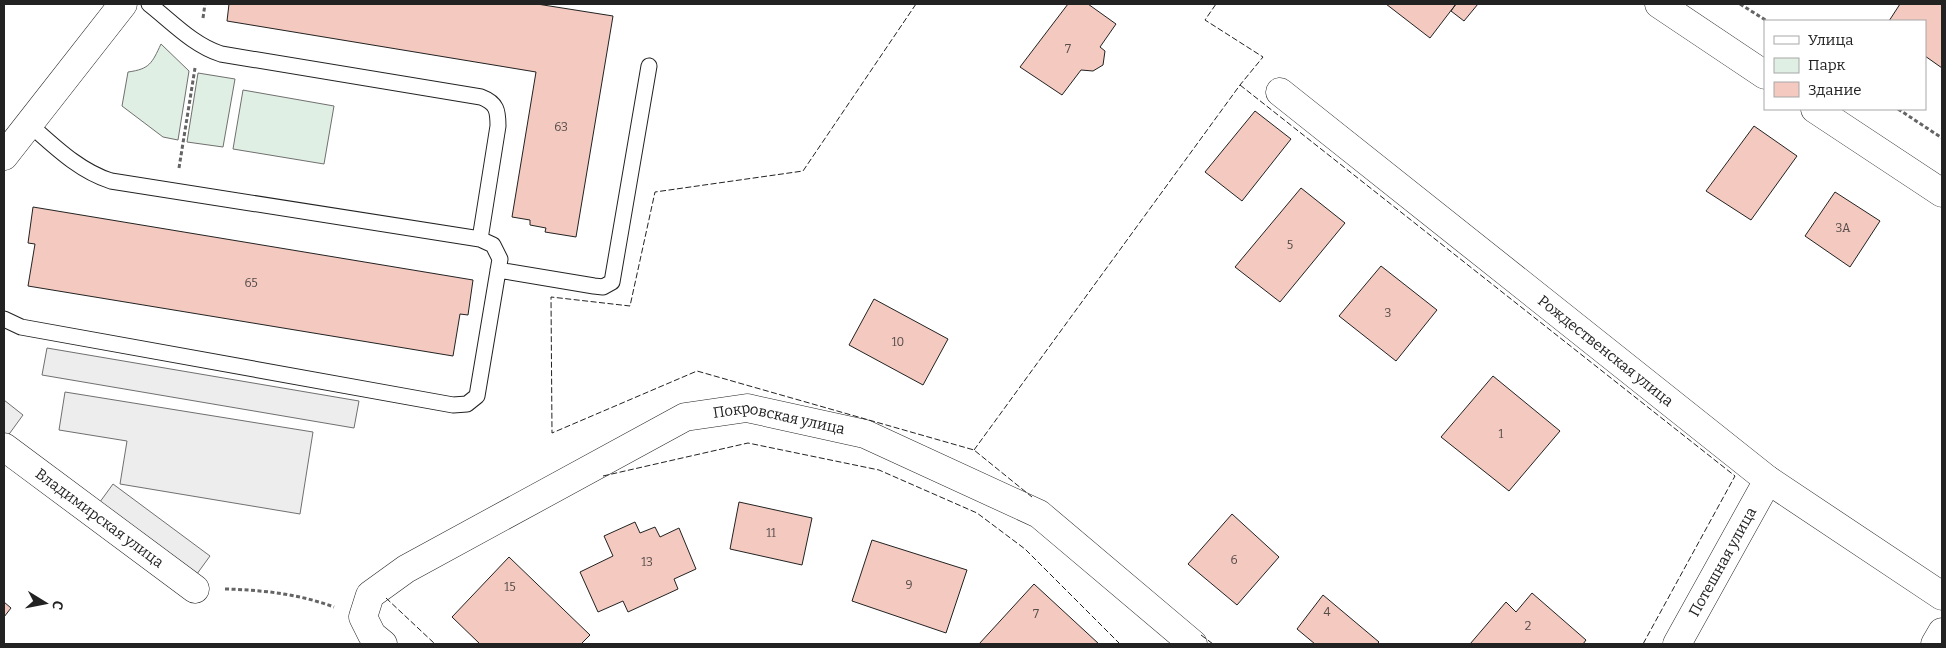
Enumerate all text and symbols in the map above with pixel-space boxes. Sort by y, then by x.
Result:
legend [1764,20,1926,110]
text: Улица [1808,31,1854,49]
house number: 7 [1065,42,1071,56]
text: Парк [1808,56,1846,74]
text: Здание [1808,81,1862,99]
house number: 63 [554,120,568,134]
house number: 3А [1836,221,1851,235]
house number: 5 [1287,238,1293,252]
house number: 65 [244,276,258,290]
street label: Рождественская улица [1534,292,1677,410]
house number: 3 [1385,306,1392,320]
house number: 10 [892,335,904,349]
street label: Покровская улица [712,399,847,438]
house number: 1 [1499,427,1504,441]
street label: Владимирская улица [32,464,167,572]
street label: Потешная улица [1685,504,1760,620]
house number: 11 [766,526,776,540]
house number: 6 [1230,553,1238,567]
house number: 13 [641,555,653,569]
north arrow [20,578,70,628]
house number: 9 [905,578,913,592]
house number: 15 [504,580,516,594]
text: С [48,599,66,611]
house number: 4 [1323,605,1331,619]
house number: 7 [1033,607,1039,621]
house number: 2 [1525,619,1531,633]

